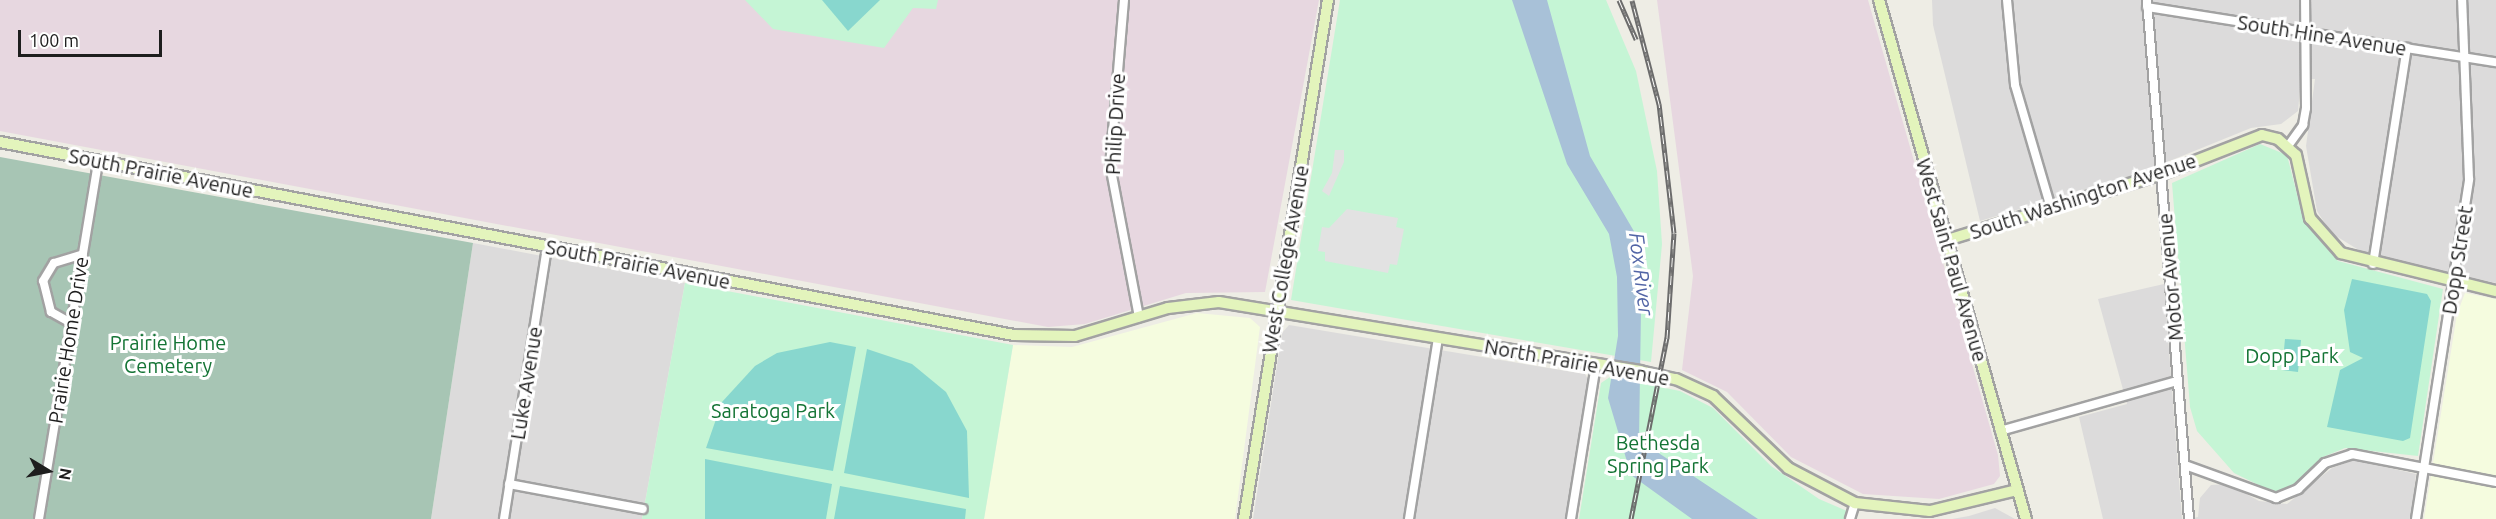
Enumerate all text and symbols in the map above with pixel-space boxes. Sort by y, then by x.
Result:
street label: South Hine Avenue [2236,10,2408,60]
scale bar [21,18,165,56]
text: 100 m [29,30,79,50]
street label: Philip Drive [1100,72,1130,176]
street label: South Prairie Avenue [67,143,255,203]
street label: South Washington Avenue [1967,148,2199,244]
street label: West Saint Paul Avenue [1911,156,1993,364]
street label: West College Avenue [1257,163,1313,355]
street label: Dopp Street [2437,204,2477,316]
street label: Motor Avenue [2152,212,2188,342]
water label: Fox River [1624,231,1660,317]
street label: South Prairie Avenue [544,234,732,294]
street label: Prairie Home Drive [43,255,93,425]
street label: Luke Avenue [505,325,547,441]
park label: Prairie Home Cemetery [110,331,226,378]
street label: North Prairie Avenue [1483,334,1671,390]
park label: Dopp Park [2245,343,2339,367]
park label: Saratoga Park [711,398,835,422]
park label: Bethesda Spring Park [1607,430,1709,477]
north arrow [18,441,78,501]
text: N [56,467,76,482]

